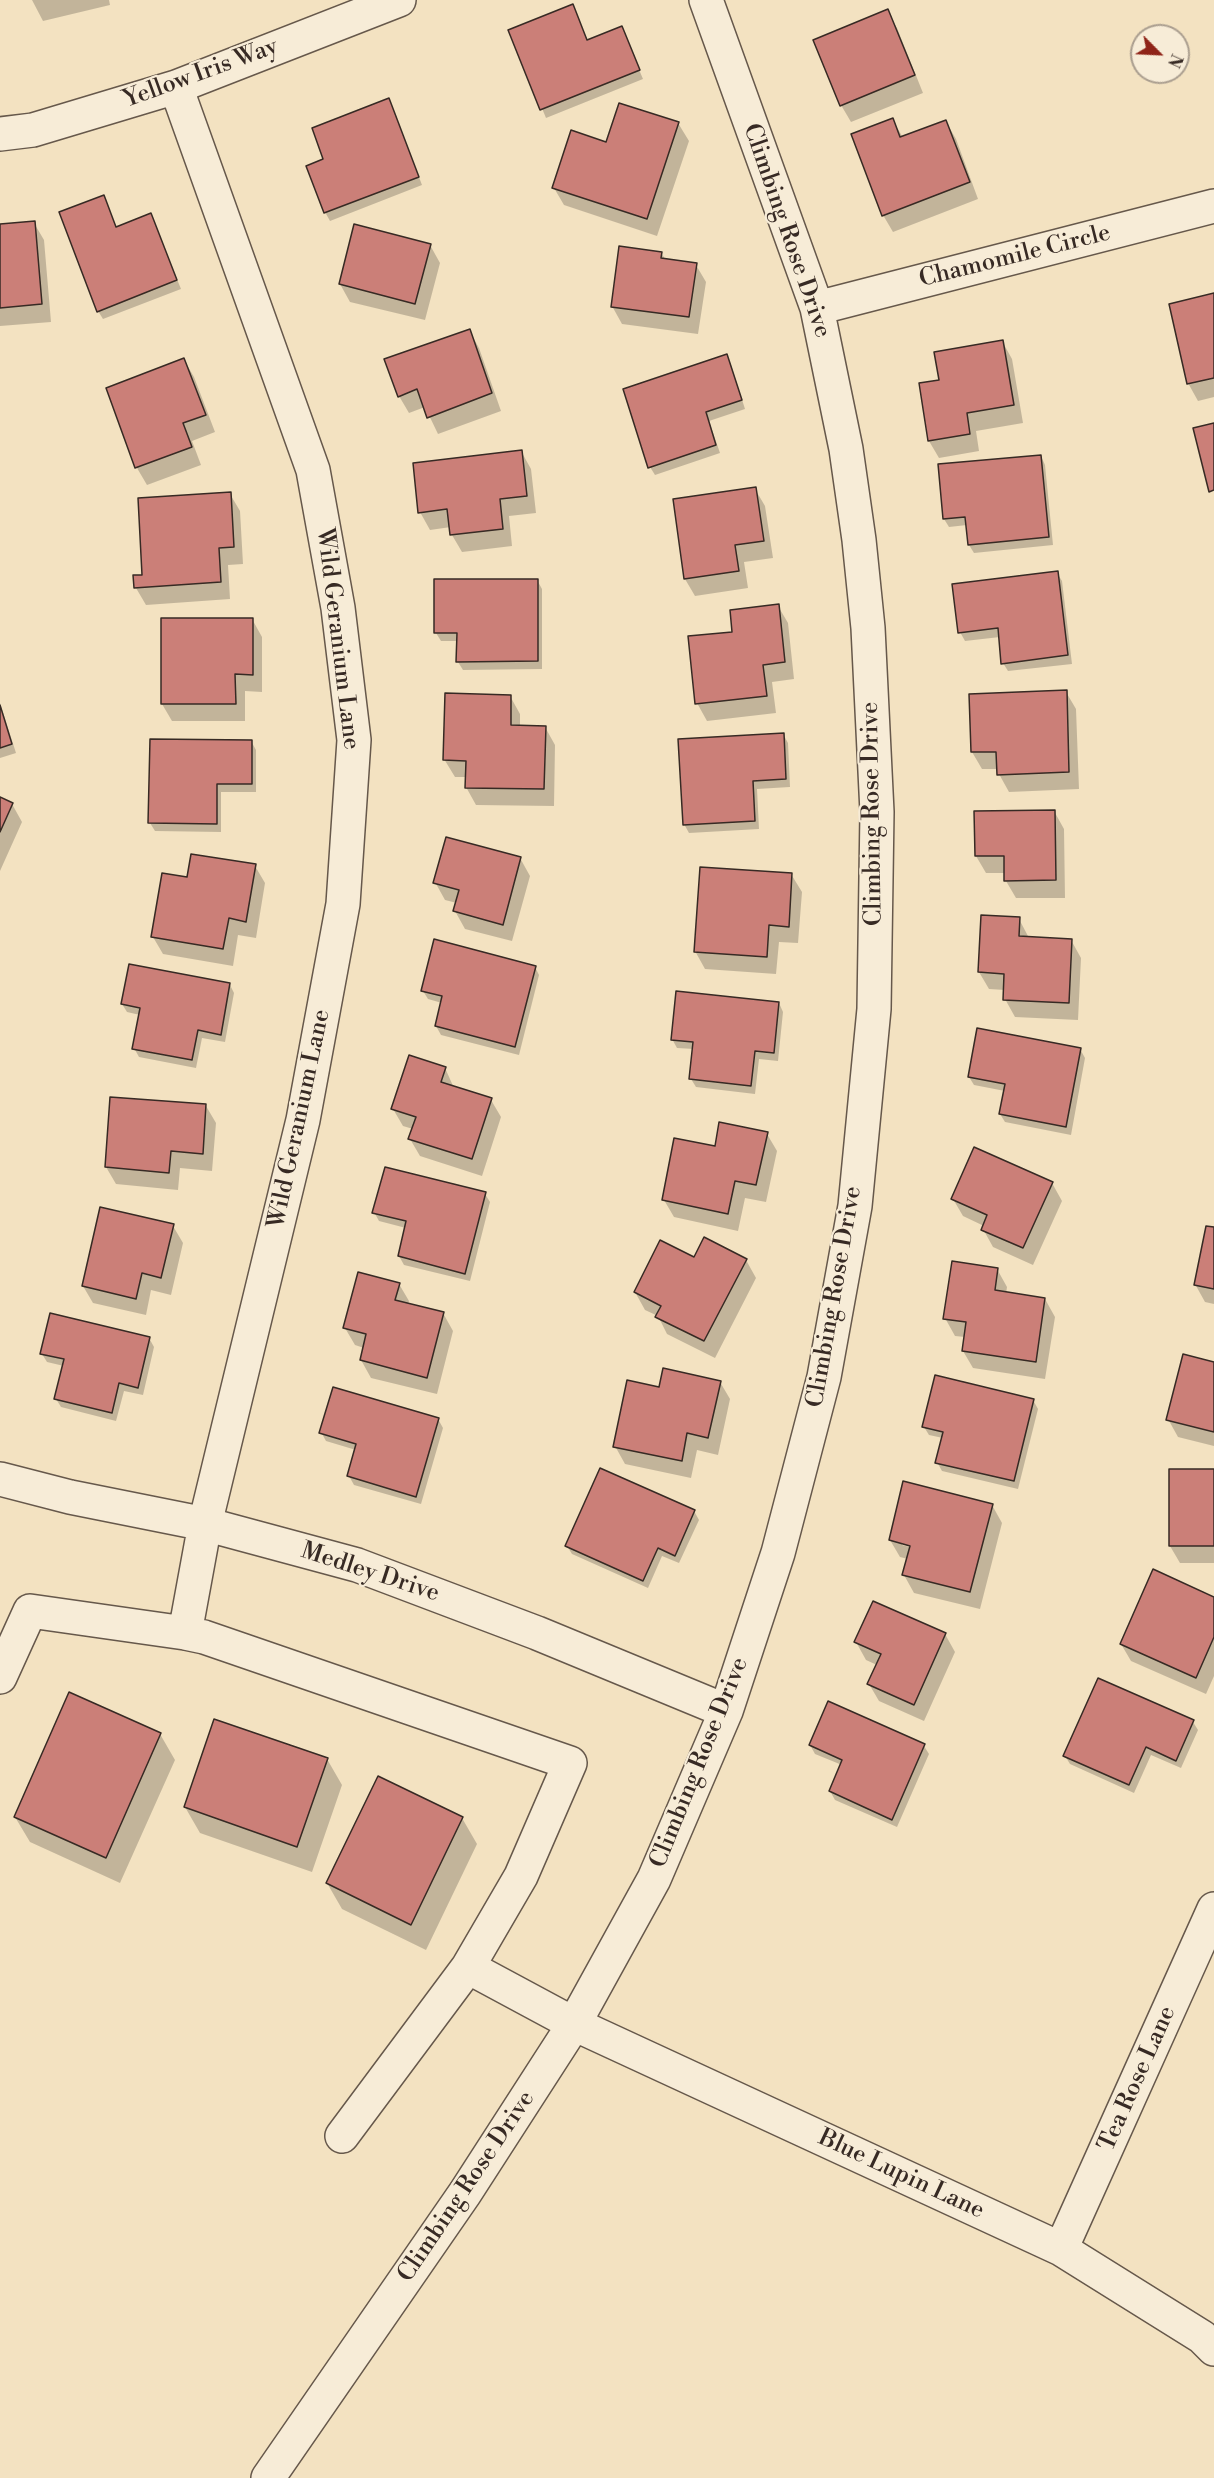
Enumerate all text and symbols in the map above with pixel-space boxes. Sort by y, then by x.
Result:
north arrow [1130,24,1190,84]
street label: Yellow Iris Way [120,33,282,115]
text: N [1163,51,1186,70]
street label: Climbing Rose Drive [736,120,836,342]
street label: Chamomile Circle [916,219,1114,295]
street label: Wild Geranium Lane [309,527,365,751]
street label: Climbing Rose Drive [857,702,889,926]
street label: Wild Geranium Lane [263,1007,337,1231]
street label: Climbing Rose Drive [801,1184,869,1410]
street label: Medley Drive [297,1537,443,1609]
street label: Climbing Rose Drive [645,1654,755,1872]
street label: Tea Rose Lane [1093,2002,1183,2156]
street label: Climbing Rose Drive [392,2086,542,2288]
street label: Blue Lupin Lane [813,2124,989,2226]

